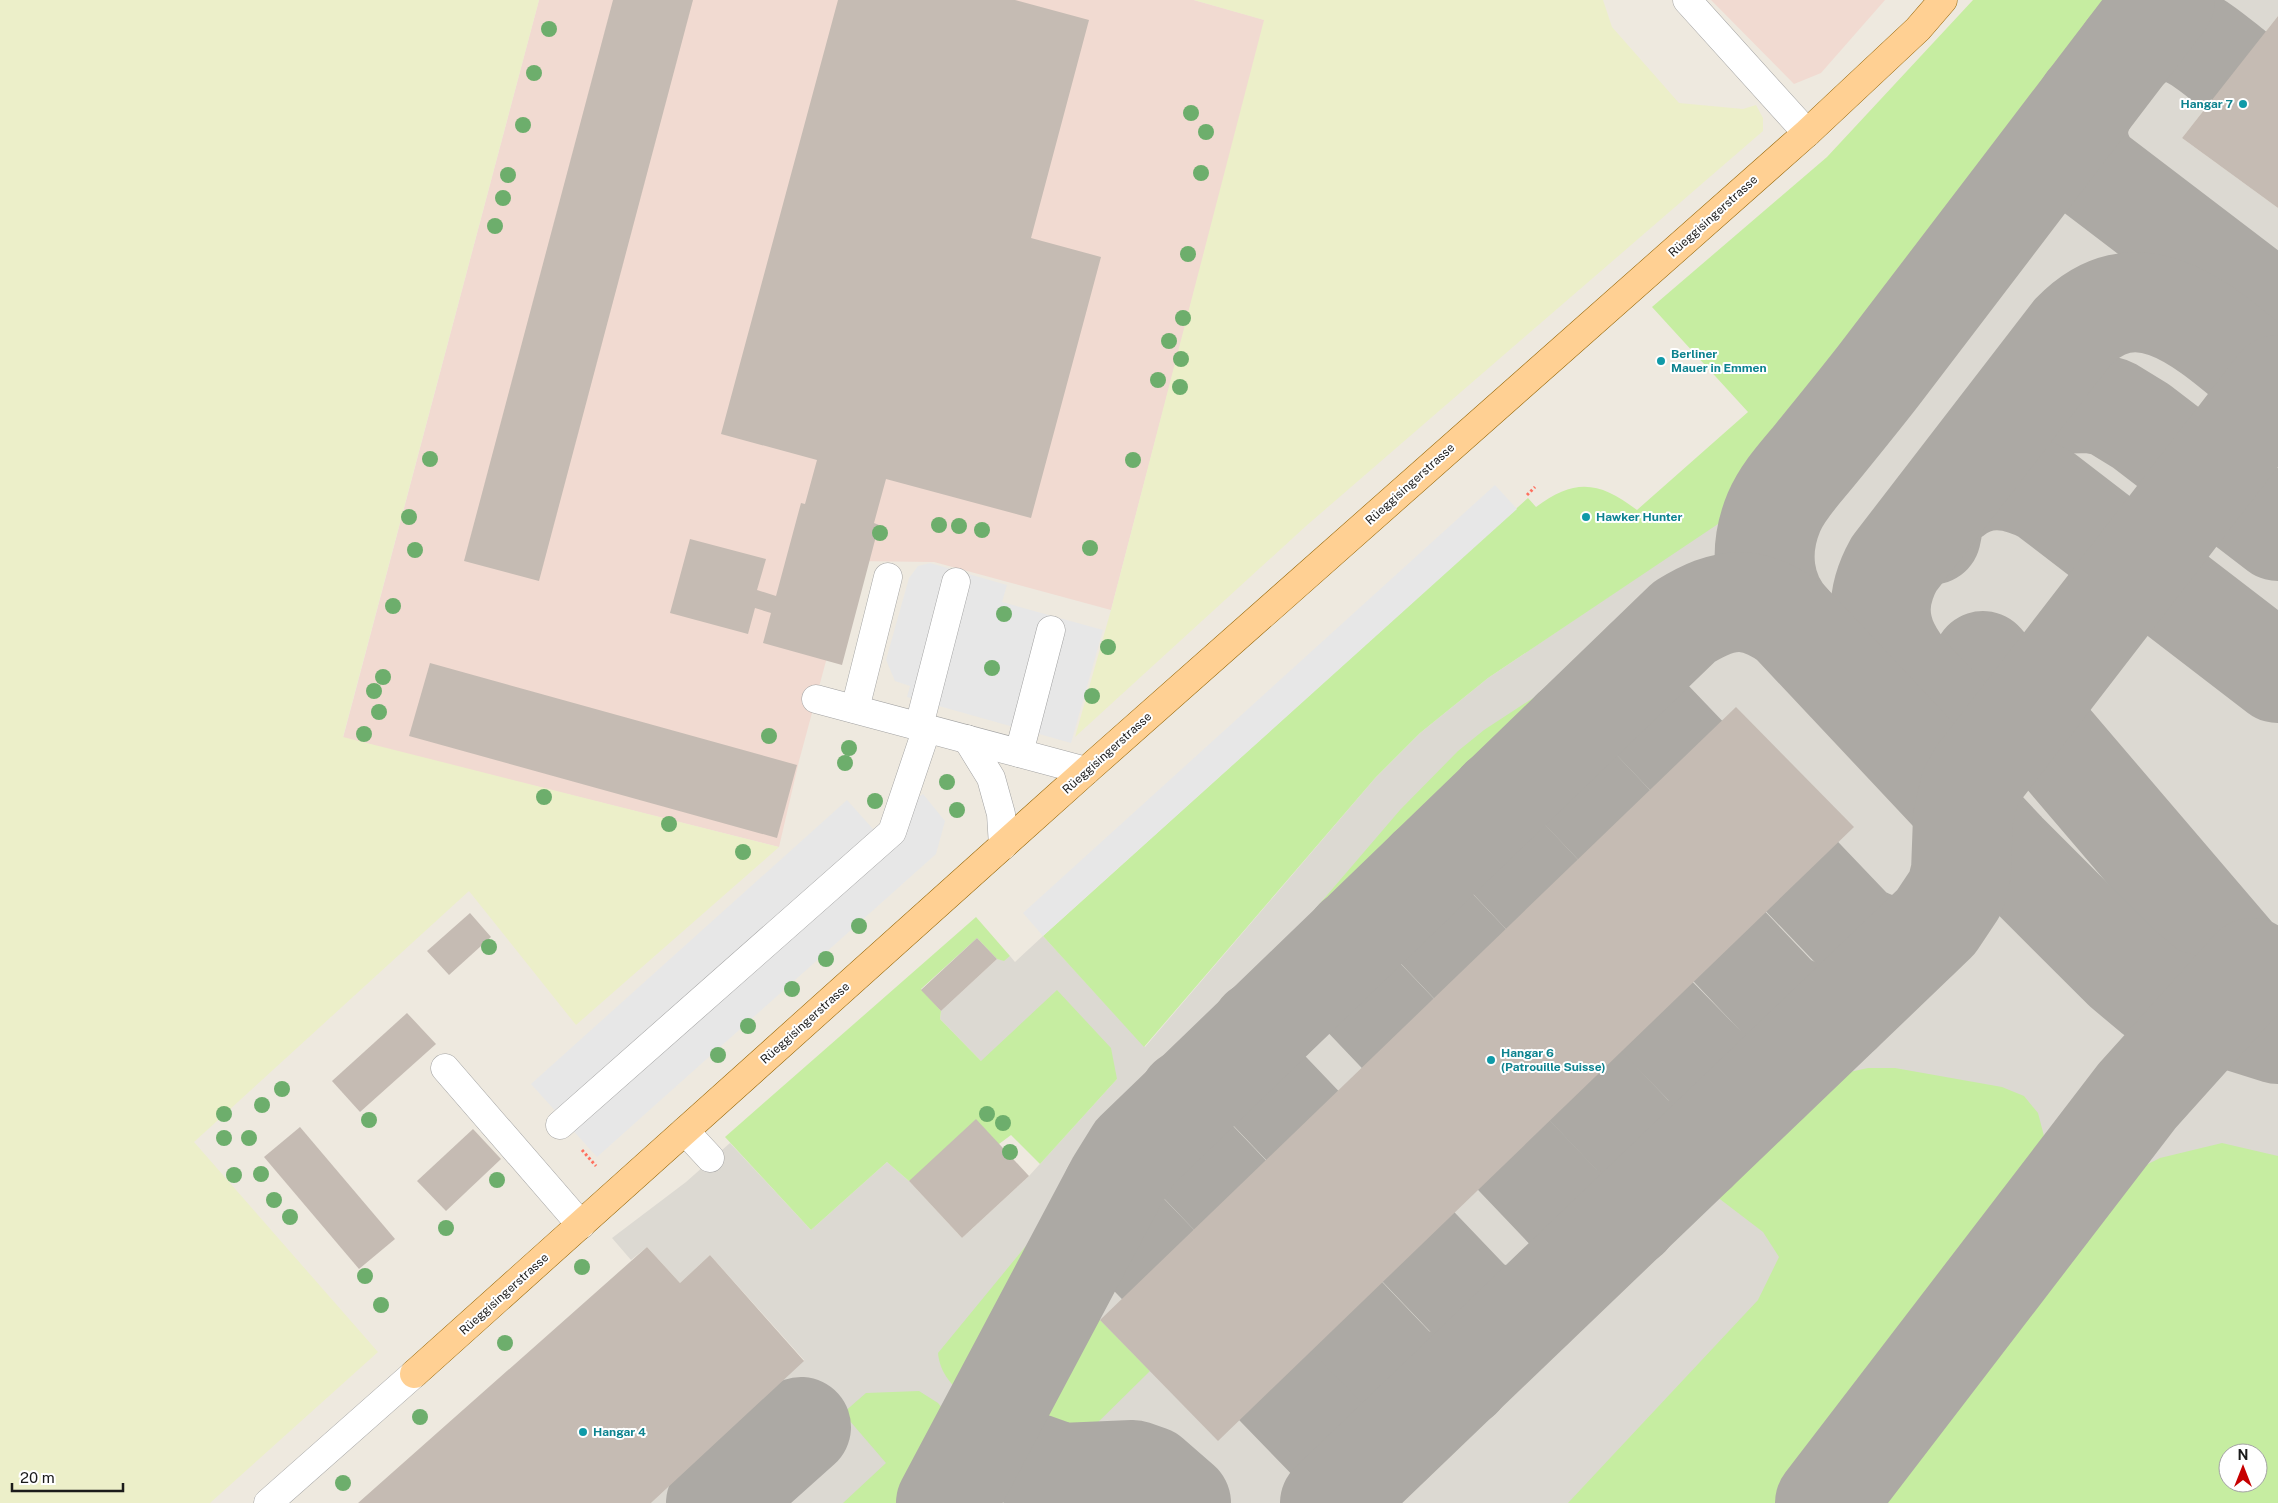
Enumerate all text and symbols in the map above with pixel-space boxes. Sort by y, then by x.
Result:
place label: Hangar 7 [2181,97,2233,111]
marker: Hangar 7 [2237,98,2249,110]
street label: Rüeggisingerstrasse [1666,172,1761,260]
place label: Berliner Mauer in Emmen [1671,347,1767,375]
marker: Berliner Mauer in Emmen [1655,355,1667,367]
street label: Rüeggisingerstrasse [1363,440,1458,528]
place label: Hawker Hunter [1596,510,1682,524]
marker: Hawker Hunter [1580,511,1592,523]
street label: Rüeggisingerstrasse [1060,709,1155,797]
street label: Rüeggisingerstrasse [758,979,853,1067]
place label: Hangar 6 (Patrouille Suisse) [1501,1046,1606,1074]
marker: Hangar 6 (Patrouille Suisse) [1485,1054,1497,1066]
street label: Rüeggisingerstrasse [457,1250,552,1338]
place label: Hangar 4 [593,1425,646,1439]
marker: Hangar 4 [577,1426,589,1438]
north arrow [2218,1443,2268,1493]
text: N [2238,1447,2248,1463]
scale bar [12,1460,124,1492]
text: 20 m [20,1469,55,1486]

